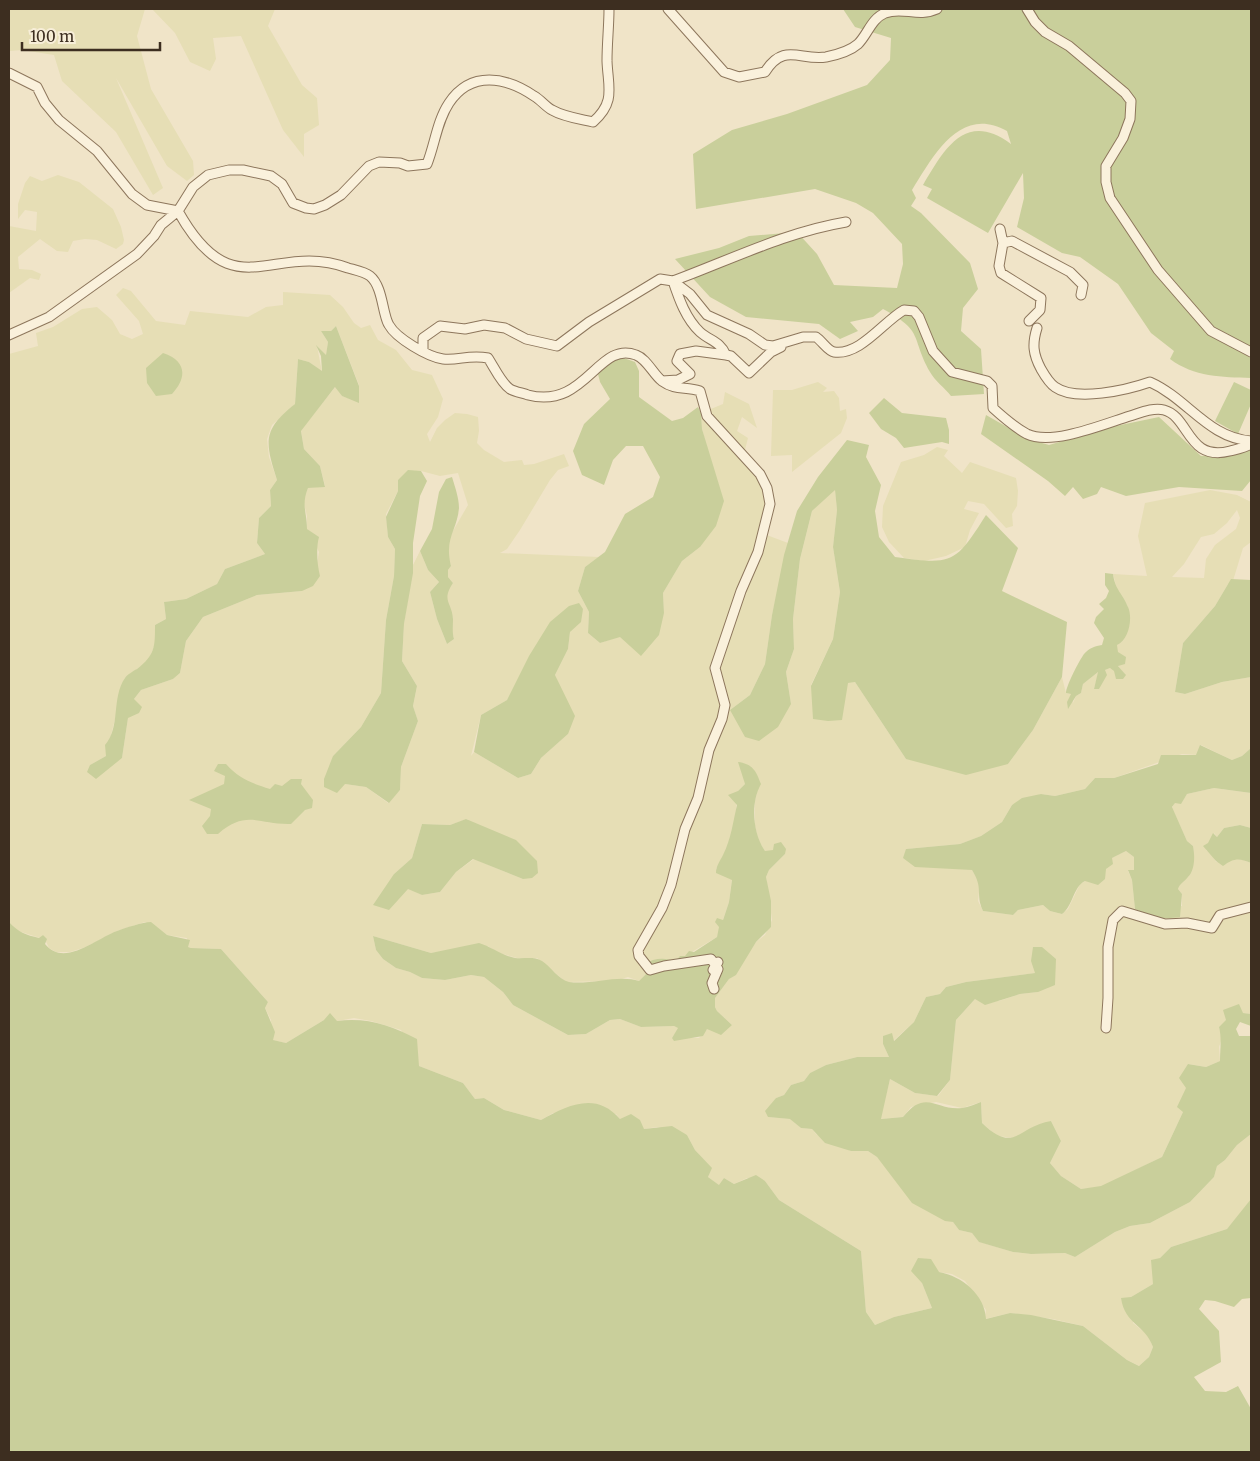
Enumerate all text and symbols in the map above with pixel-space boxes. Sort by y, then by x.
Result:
scale bar [22,20,160,52]
text: 100 m [30,27,74,46]

